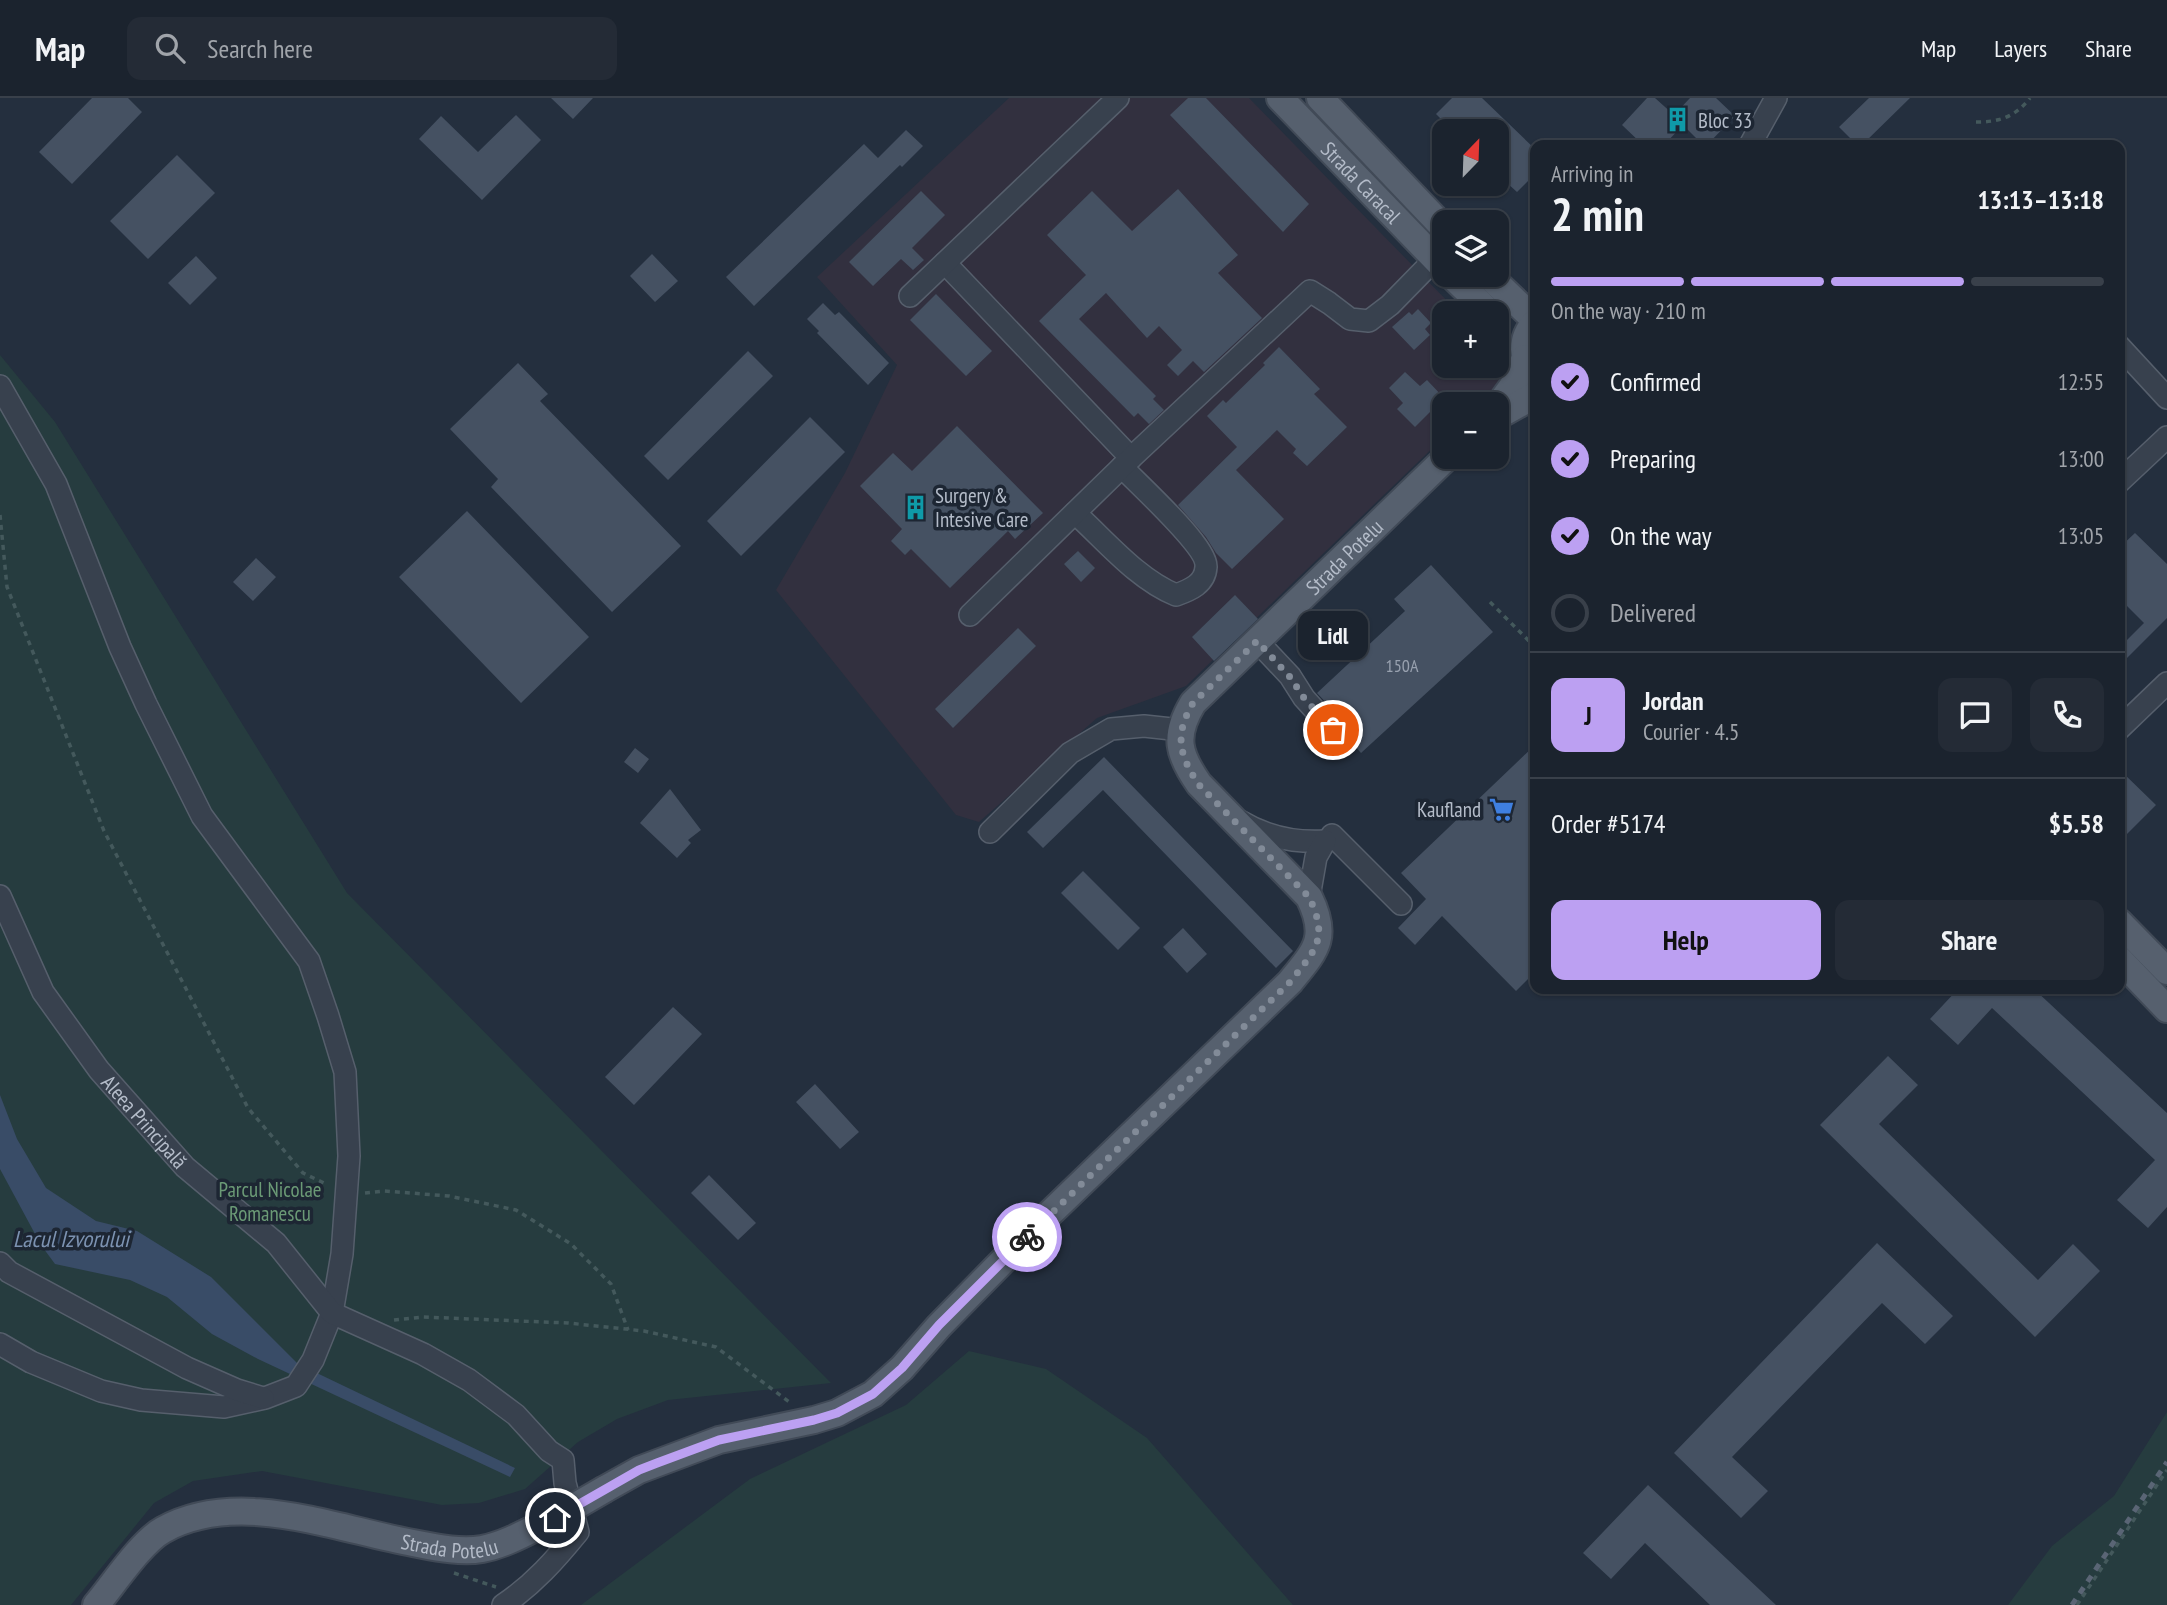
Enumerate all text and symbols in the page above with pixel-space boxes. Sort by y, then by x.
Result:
search box [127,17,617,80]
text: Map [35,27,85,70]
icon: search [151,29,189,67]
text: Search here [207,32,313,65]
text: Map [1921,33,1956,64]
text: Layers [1994,33,2047,64]
text: Share [2085,33,2132,64]
building icon: Bloc 33 [1664,106,1692,134]
place label: Bloc 33 [1698,107,1752,134]
north arrow [1432,119,1508,196]
map controls [1432,119,1509,469]
street label: Strada Caracal [1316,136,1407,229]
text: Arriving in [1551,159,1633,188]
text: 13:13–13:18 [1977,183,2104,216]
text: 2 min [1551,184,1644,244]
button: layers [1432,210,1509,287]
text: On the way · 210 m [1551,296,1706,325]
button: + [1432,301,1509,378]
icon: check [1551,363,1589,401]
text: Confirmed [1610,365,1701,398]
text: 12:55 [2058,367,2104,396]
button: − [1432,392,1509,469]
icon: check [1551,440,1589,478]
text: Preparing [1610,442,1696,475]
text: 13:00 [2058,444,2104,473]
place label: Surgery & Intesive Care [935,482,1029,533]
building icon: Surgery & Intesive Care [901,493,929,521]
street label: Strada Potelu [1300,513,1388,600]
icon: check [1551,517,1589,555]
text: On the way [1610,519,1712,552]
text: 13:05 [2058,521,2104,550]
text: Delivered [1610,596,1696,629]
callout: Lidl [1298,611,1368,660]
text: Lidl [1318,621,1348,650]
house number: 150A [1386,654,1419,677]
button: chat [1938,678,2012,752]
button: phone [2030,678,2104,752]
text: Jordan [1643,684,1704,717]
text: J [1584,699,1592,732]
pin [1303,700,1363,760]
icon: bag [1314,711,1352,749]
text: Courier · 4.5 [1643,717,1739,746]
supermarket icon: Kaufland [1487,795,1515,823]
place label: Kaufland [1417,796,1481,823]
text: Order #5174 [1551,807,1666,840]
text: $5.58 [2049,807,2104,840]
button: Help [1551,900,1821,980]
button: Share [1835,900,2104,980]
street label: Aleea Principală [96,1069,193,1174]
park label: Parcul Nicolae Romanescu [218,1176,322,1227]
courier [992,1202,1062,1272]
icon: bike [1008,1218,1046,1256]
water label: Lacul Izvorului [13,1224,132,1253]
pin [525,1488,585,1548]
icon: home [536,1499,574,1537]
street label: Strada Potelu [399,1528,501,1564]

